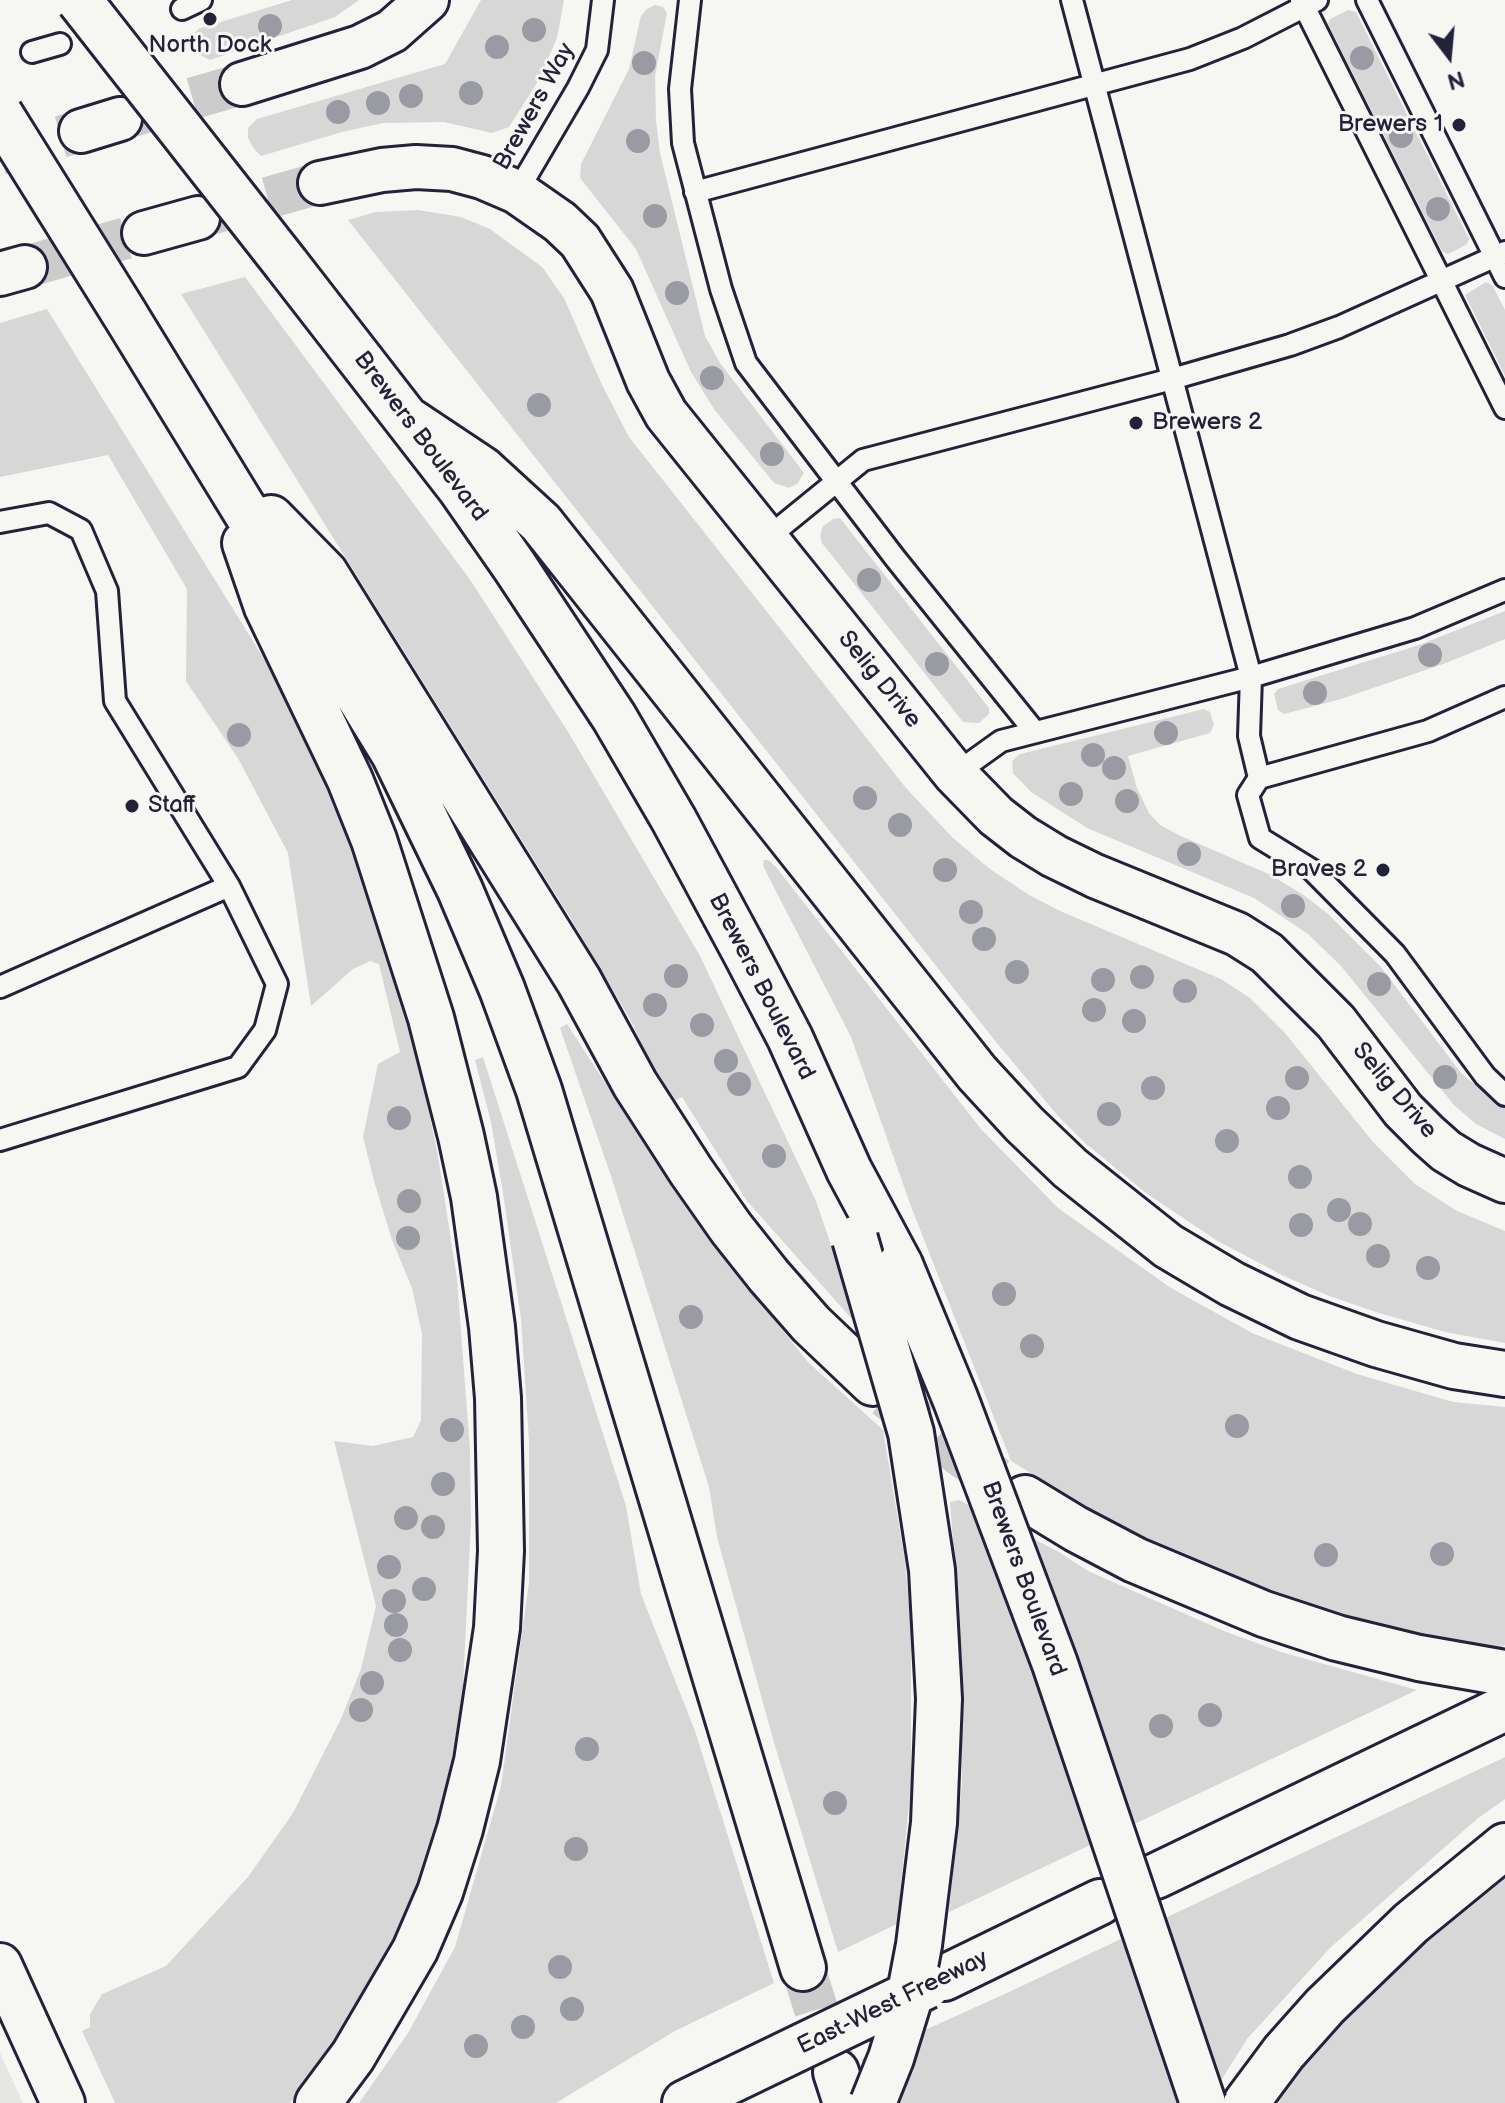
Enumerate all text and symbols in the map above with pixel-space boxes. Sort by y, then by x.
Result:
marker: North Dock [201,10,219,28]
north arrow [1409,16,1489,96]
place label: North Dock [148,32,272,60]
street label: Brewers Way [488,38,582,176]
text: N [1444,64,1467,95]
place label: Brewers 1 [1338,111,1443,139]
marker: Brewers 1 [1450,116,1468,134]
street label: Brewers Boulevard [347,346,493,528]
place label: Brewers 2 [1152,409,1262,437]
marker: Brewers 2 [1127,414,1145,432]
street label: Selig Drive [831,626,927,734]
place label: Staff [148,792,196,820]
marker: Staff [123,797,141,815]
place label: Braves 2 [1271,856,1367,884]
marker: Braves 2 [1374,861,1392,879]
street label: Brewers Boulevard [702,889,820,1085]
street label: Selig Drive [1346,1037,1442,1145]
street label: Brewers Boulevard [974,1478,1072,1680]
street label: East-West Freeway [793,1944,993,2062]

